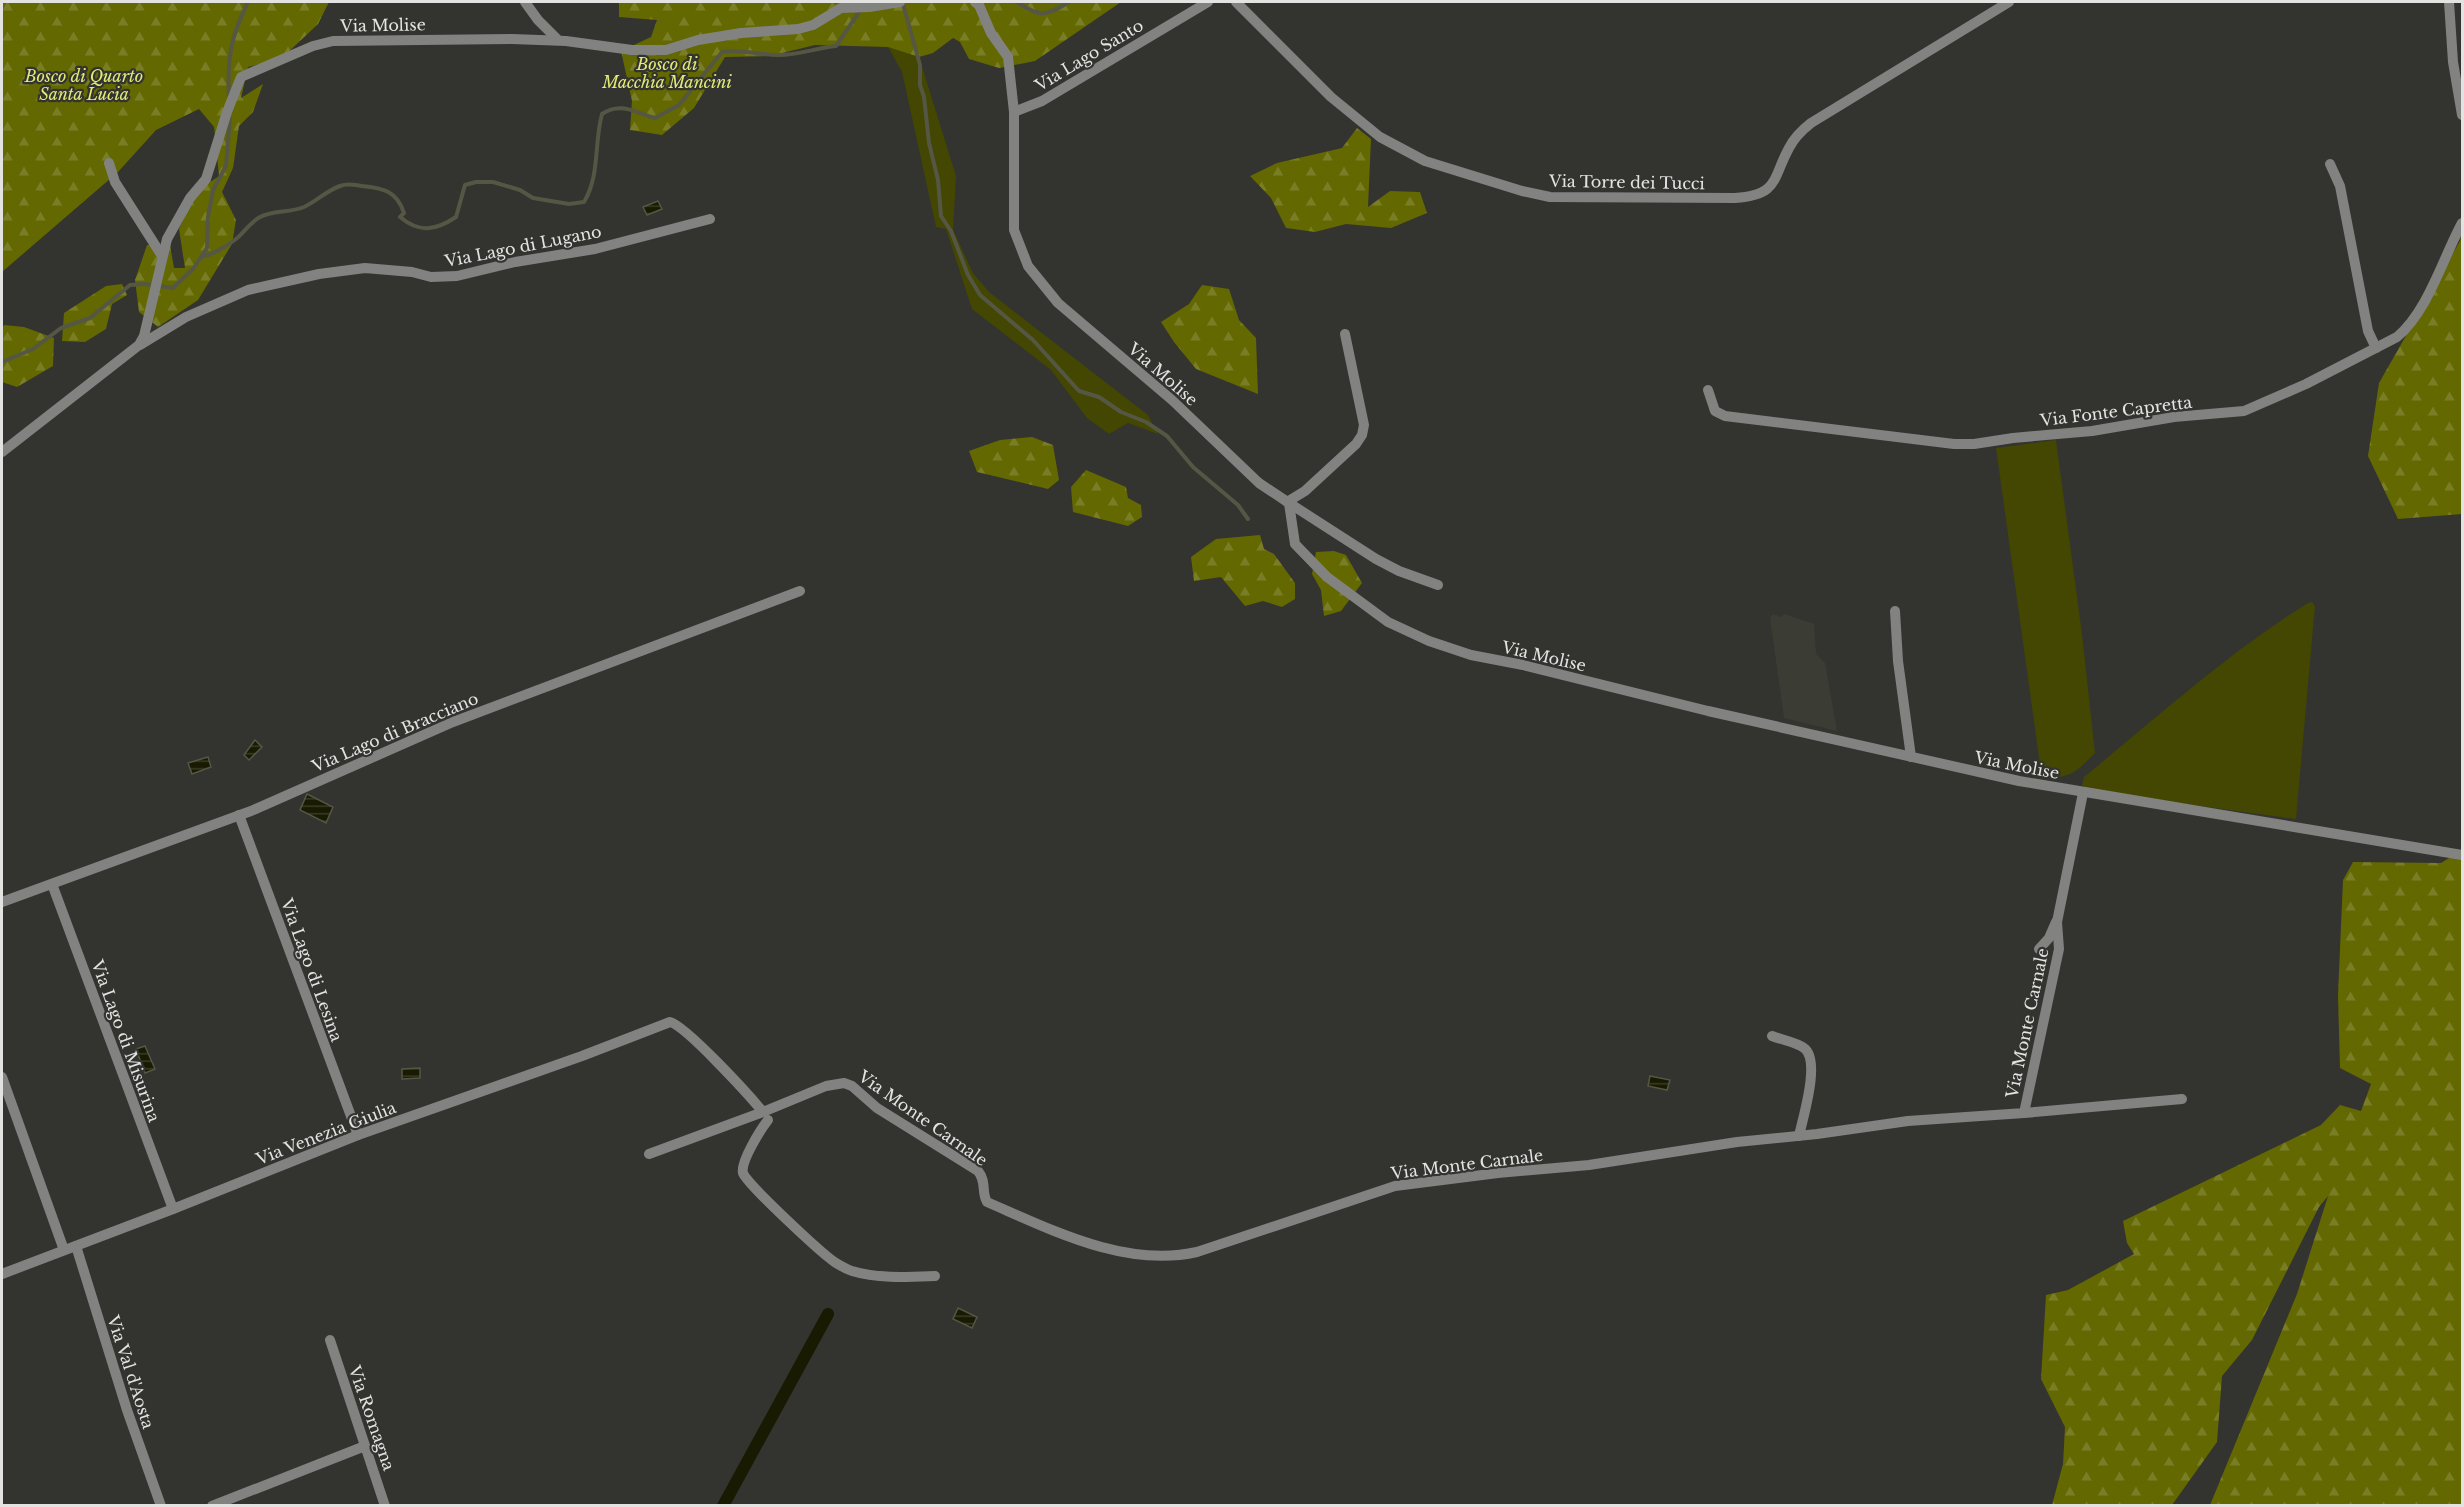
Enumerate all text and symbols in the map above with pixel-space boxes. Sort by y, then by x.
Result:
street label: Via Molise [339,14,426,36]
street label: Via Lago Santo [1030,15,1147,96]
park label: Bosco di Macchia Mancini [601,54,732,92]
park label: Bosco di Quarto Santa Lucia [24,66,143,104]
street label: Via Torre dei Tucci [1548,171,1706,193]
street label: Via Lago di Lugano [442,221,603,271]
street label: Via Molise [1123,338,1202,410]
street label: Via Fonte Capretta [2038,392,2193,430]
street label: Via Molise [1499,636,1588,675]
street label: Via Lago di Bracciano [308,688,481,777]
street label: Via Molise [1972,747,2061,783]
street label: Via Lago di Lesina [277,895,347,1044]
street label: Via Monte Carnale [2001,946,2053,1101]
street label: Via Lago di Misurina [87,956,165,1125]
street label: Via Monte Carnale [854,1065,991,1170]
street label: Via Venezia Giulia [252,1097,399,1169]
street label: Via Monte Carnale [1389,1145,1544,1183]
street label: Via Val d'Aosta [103,1312,159,1431]
street label: Via Romagna [344,1362,399,1473]

